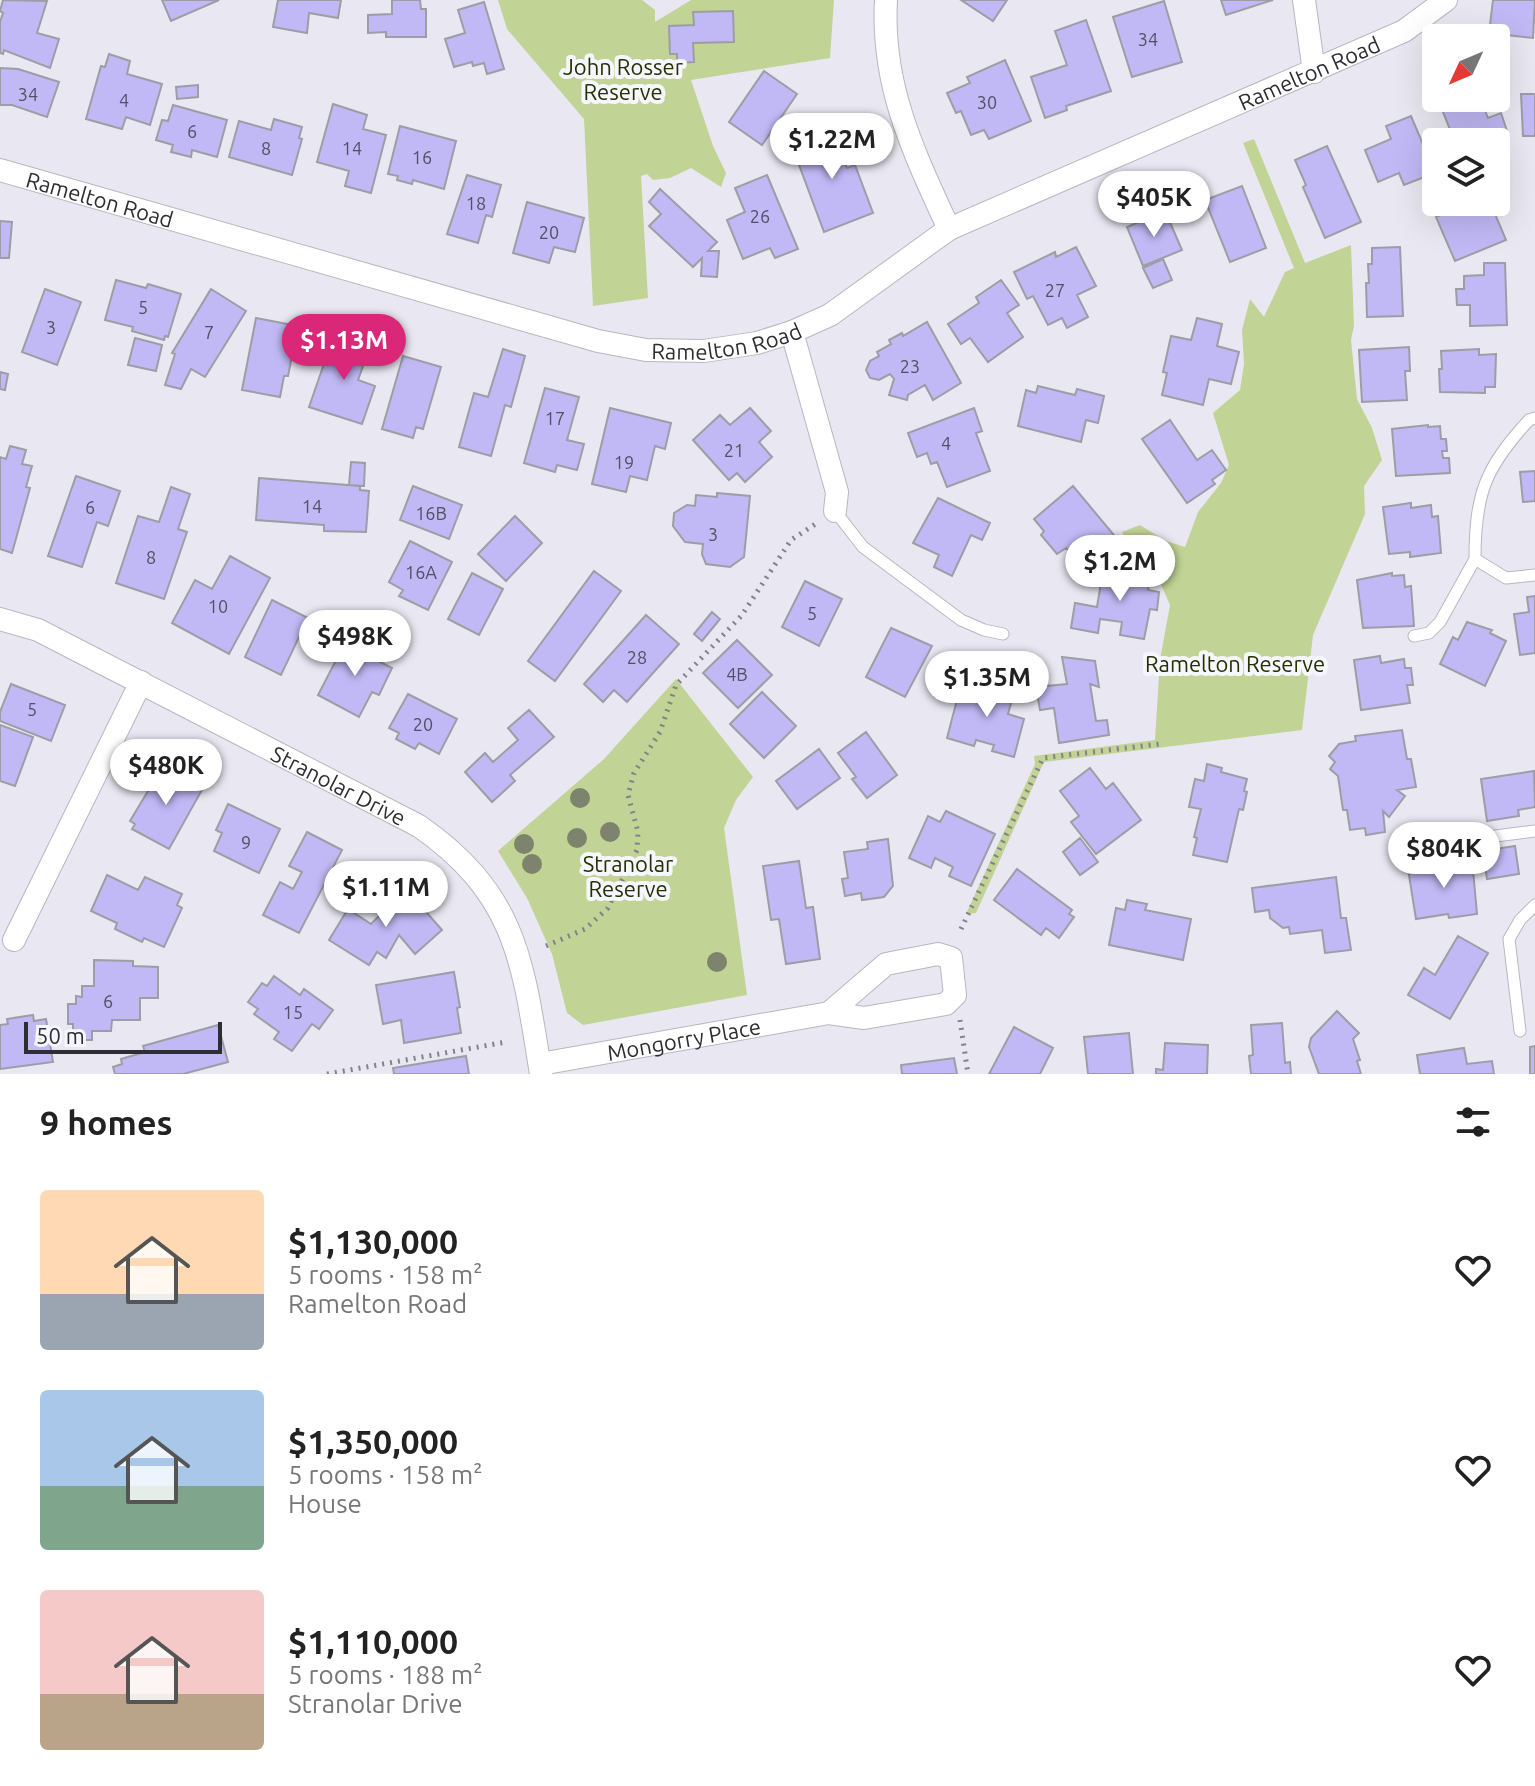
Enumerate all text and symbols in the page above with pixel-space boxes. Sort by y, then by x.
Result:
north arrow [1422,24,1510,112]
map controls [1422,24,1510,216]
house number: 34 [1138,29,1158,49]
street label: Ramelton Road [1234,31,1383,114]
park label: John Rosser Reserve [563,54,684,104]
house number: 34 [18,84,38,104]
house number: 4 [119,90,129,110]
house number: 30 [977,92,997,112]
pin: $1.22M [767,113,897,181]
house number: 6 [187,121,197,141]
text: $1.22M [788,124,876,153]
button: layers [1422,128,1510,216]
house number: 8 [261,138,271,158]
house number: 14 [342,138,362,158]
house number: 16 [412,147,432,167]
street label: Ramelton Road [24,166,176,231]
pin: $405K [1098,171,1210,239]
text: $405K [1116,182,1192,211]
house number: 18 [466,193,486,213]
house number: 26 [750,206,770,226]
house number: 20 [539,222,559,242]
house number: 27 [1045,280,1065,300]
house number: 5 [138,297,148,317]
pin: $1.13M [279,314,409,382]
house number: 3 [46,317,56,337]
street label: Ramelton Road [651,317,805,364]
house number: 7 [204,322,214,342]
text: $1.13M [300,325,388,354]
house number: 23 [900,356,920,376]
house number: 17 [545,408,565,428]
house number: 4 [941,433,951,453]
house number: 21 [724,440,744,460]
house number: 19 [614,452,634,472]
house number: 14 [302,496,322,516]
house number: 6 [85,497,95,517]
house number: 16B [415,503,447,523]
house number: 3 [708,524,718,544]
pin: $1.2M [1064,535,1176,603]
text: $1.2M [1083,546,1157,575]
house number: 8 [146,547,156,567]
house number: 16A [405,562,437,582]
house number: 10 [208,596,228,616]
house number: 5 [807,603,817,623]
pin: $498K [299,610,411,678]
text: $498K [317,621,393,650]
house number: 28 [627,647,647,667]
pin: $1.35M [922,651,1052,719]
park label: Ramelton Reserve [1145,651,1325,676]
text: $1.35M [943,662,1031,691]
house number: 4B [726,664,748,684]
house number: 5 [27,699,37,719]
house number: 20 [413,714,433,734]
pin: $480K [110,739,222,807]
street label: Stranolar Drive [268,740,410,830]
text: $480K [128,750,204,779]
pin: $804K [1388,822,1500,890]
house number: 9 [241,832,251,852]
text: $804K [1406,833,1482,862]
park label: Stranolar Reserve [583,851,674,901]
pin: $1.11M [321,861,451,929]
text: $1.11M [342,872,430,901]
house number: 6 [103,991,113,1011]
house number: 15 [283,1002,303,1022]
street label: Mongorry Place [605,1013,763,1064]
scale bar [24,1018,222,1054]
text: 50 m [36,1023,85,1048]
icon: filters [1451,1100,1495,1144]
text: 9 homes [40,1103,173,1141]
icon: home [104,1222,200,1318]
text: $1,130,000 [288,1222,458,1260]
icon: heart [1451,1248,1495,1292]
text: 5 rooms · 158 m² [288,1260,483,1289]
text: Ramelton Road [288,1289,467,1318]
icon: home [104,1422,200,1518]
text: $1,350,000 [288,1422,458,1460]
icon: heart [1451,1448,1495,1492]
text: 5 rooms · 158 m² [288,1460,483,1489]
text: House [288,1489,362,1518]
icon: home [104,1622,200,1718]
text: $1,110,000 [288,1622,458,1660]
icon: heart [1451,1648,1495,1692]
text: 5 rooms · 188 m² [288,1660,483,1689]
text: Stranolar Drive [288,1689,463,1718]

